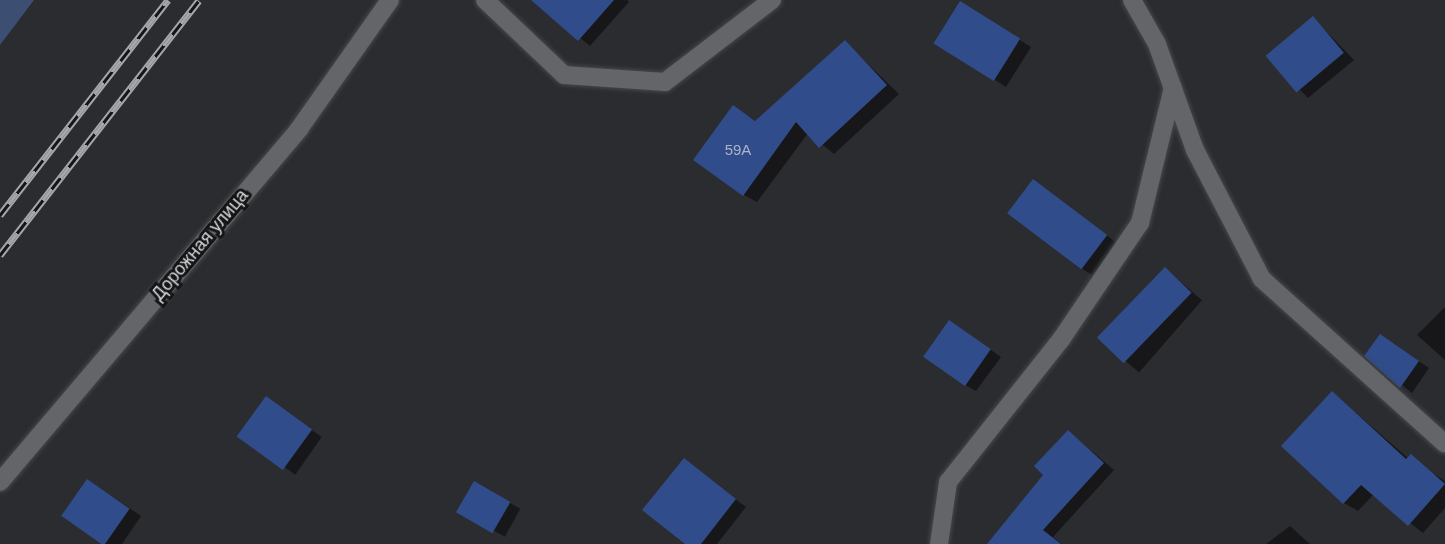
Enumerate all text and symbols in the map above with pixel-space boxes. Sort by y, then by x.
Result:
house number: 59А [725,141,751,159]
street label: Дорожная улица [147,185,253,305]

